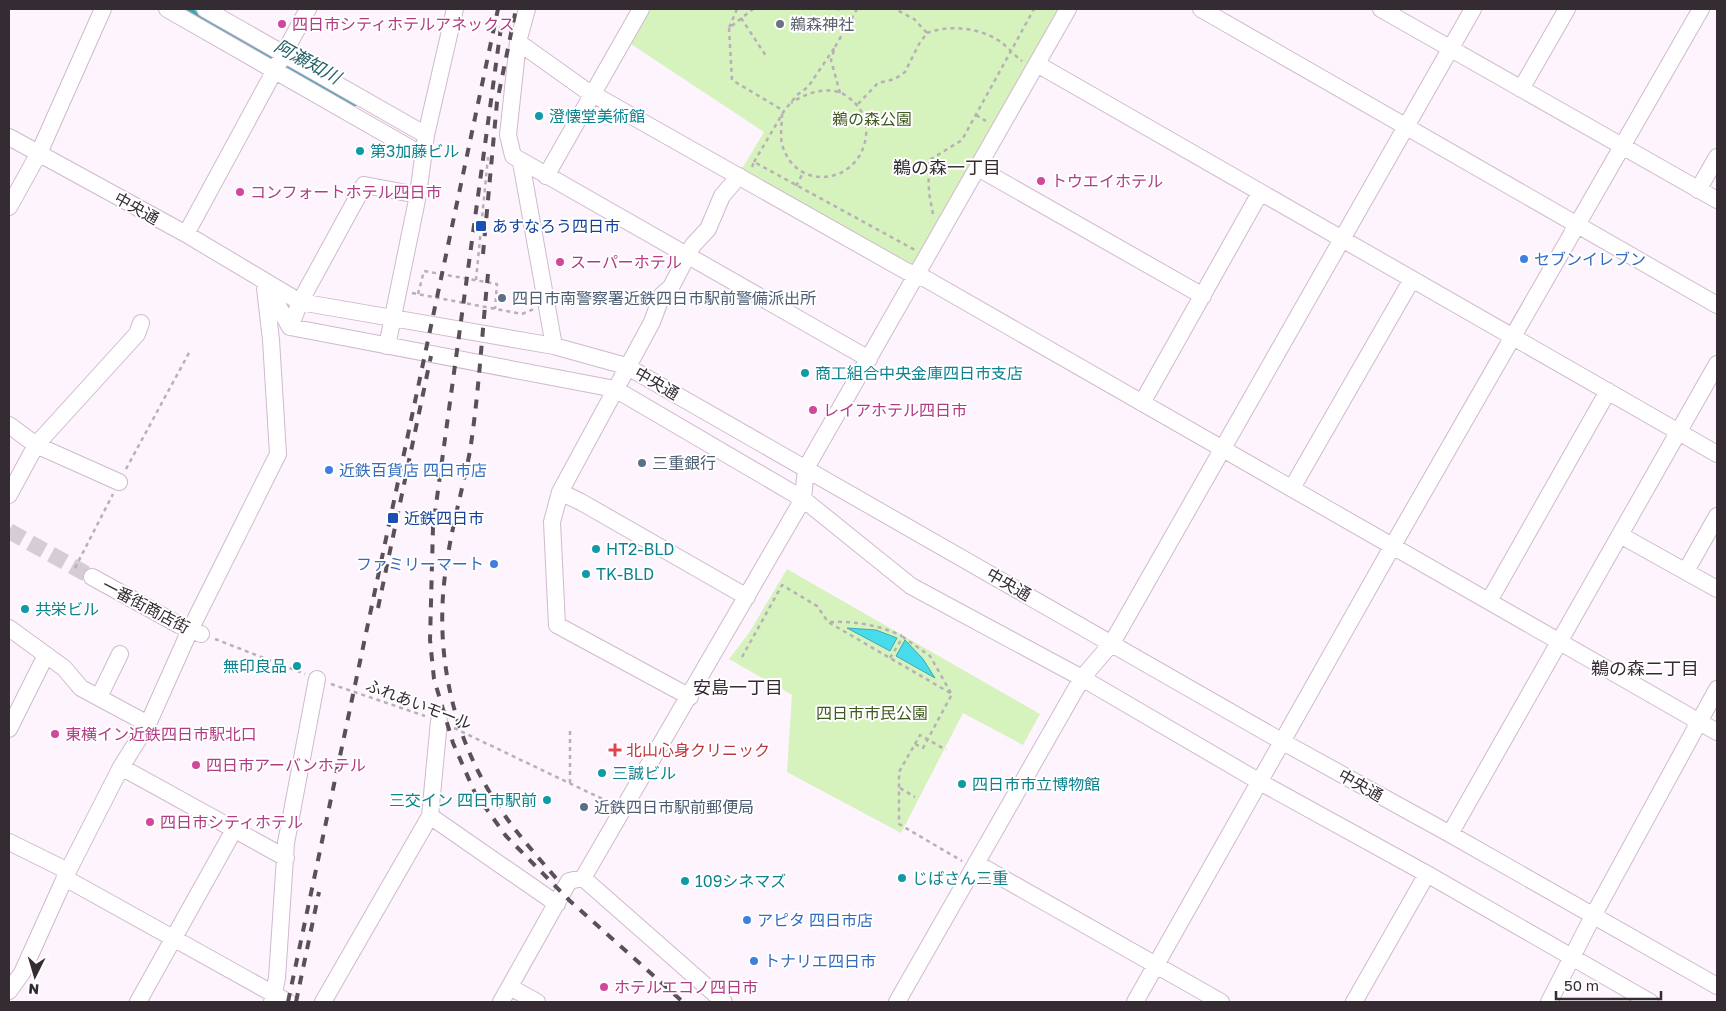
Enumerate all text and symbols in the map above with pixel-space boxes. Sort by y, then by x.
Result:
place label: 四日市シティホテルアネックス [292,14,515,34]
place label: 鵜森神社 [790,14,854,34]
marker: 四日市シティホテルアネックス [276,18,288,30]
marker: 鵜森神社 [774,18,786,30]
water label: 阿瀬知川 [271,34,347,89]
place label: 澄懐堂美術館 [549,106,645,126]
park label: 鵜の森公園 [832,109,912,129]
marker: 澄懐堂美術館 [533,110,545,122]
place label: 第3加藤ビル [370,141,459,161]
marker: 第3加藤ビル [354,145,366,157]
district label: 鵜の森一丁目 [893,156,1001,178]
place label: トウエイホテル [1051,171,1163,191]
marker: トウエイホテル [1035,175,1047,187]
place label: コンフォートホテル四日市 [250,182,442,202]
marker: コンフォートホテル四日市 [234,186,246,198]
street label: 中央通 [111,188,163,228]
place label: あすなろう四日市 [492,216,620,236]
marker: あすなろう四日市 [474,219,488,233]
place label: セブンイレブン [1534,249,1646,269]
place label: スーパーホテル [570,252,682,272]
marker: セブンイレブン [1518,253,1530,265]
marker: スーパーホテル [554,256,566,268]
place label: 四日市南警察署近鉄四日市駅前警備派出所 [512,288,816,308]
marker: 四日市南警察署近鉄四日市駅前警備派出所 [496,292,508,304]
street label: 中央通 [631,362,683,404]
place label: 商工組合中央金庫四日市支店 [815,363,1023,383]
marker: 商工組合中央金庫四日市支店 [799,367,811,379]
place label: レイアホテル四日市 [823,400,967,420]
marker: レイアホテル四日市 [807,404,819,416]
place label: 三重銀行 [652,453,716,473]
marker: 三重銀行 [636,457,648,469]
place label: 近鉄百貨店 四日市店 [339,460,487,480]
marker: 近鉄百貨店 四日市店 [323,464,335,476]
place label: 近鉄四日市 [404,508,484,528]
marker: 近鉄四日市 [386,511,400,525]
place label: HT2-BLD [606,539,674,559]
marker: HT2-BLD [590,543,602,555]
place label: ファミリーマート [356,554,484,574]
marker: ファミリーマート [488,558,500,570]
street label: 中央通 [983,563,1035,605]
place label: TK-BLD [596,564,654,584]
marker: TK-BLD [580,568,592,580]
street label: 一番街商店街 [99,575,193,637]
place label: 共栄ビル [35,599,99,619]
marker: 共栄ビル [19,603,31,615]
place label: 無印良品 [223,656,287,676]
district label: 鵜の森二丁目 [1591,657,1699,679]
marker: 無印良品 [291,660,303,672]
street label: ふれあいモール [363,675,475,733]
district label: 安島一丁目 [693,676,783,698]
park label: 四日市市民公園 [816,703,928,723]
place label: 東横イン近鉄四日市駅北口 [65,724,257,744]
marker: 東横イン近鉄四日市駅北口 [49,728,61,740]
place label: 北山心身クリニック [626,740,770,760]
marker: 北山心身クリニック [608,743,622,757]
place label: 四日市アーバンホテル [206,755,366,775]
marker: 四日市アーバンホテル [190,759,202,771]
place label: 三誠ビル [612,763,676,783]
street label: 中央通 [1335,765,1387,805]
marker: 三誠ビル [596,767,608,779]
place label: 四日市市立博物館 [972,774,1100,794]
marker: 四日市市立博物館 [956,778,968,790]
place label: 三交イン 四日市駅前 [389,790,537,810]
marker: 三交イン 四日市駅前 [541,794,553,806]
place label: 近鉄四日市駅前郵便局 [594,797,754,817]
marker: 近鉄四日市駅前郵便局 [578,801,590,813]
place label: 四日市シティホテル [160,812,303,832]
marker: 四日市シティホテル [144,816,156,828]
place label: じばさん三重 [912,868,1008,888]
place label: 109シネマズ [695,871,786,891]
marker: じばさん三重 [896,872,908,884]
marker: 109シネマズ [679,875,691,887]
place label: アピタ 四日市店 [757,910,873,930]
marker: アピタ 四日市店 [741,914,753,926]
north arrow [10,951,60,1001]
place label: トナリエ四日市 [764,951,876,971]
marker: トナリエ四日市 [748,955,760,967]
scale bar [1556,968,1661,1000]
text: 50 m [1564,976,1599,994]
place label: ホテルエコノ四日市 [614,977,758,997]
text: N [28,981,40,998]
marker: ホテルエコノ四日市 [598,981,610,993]

